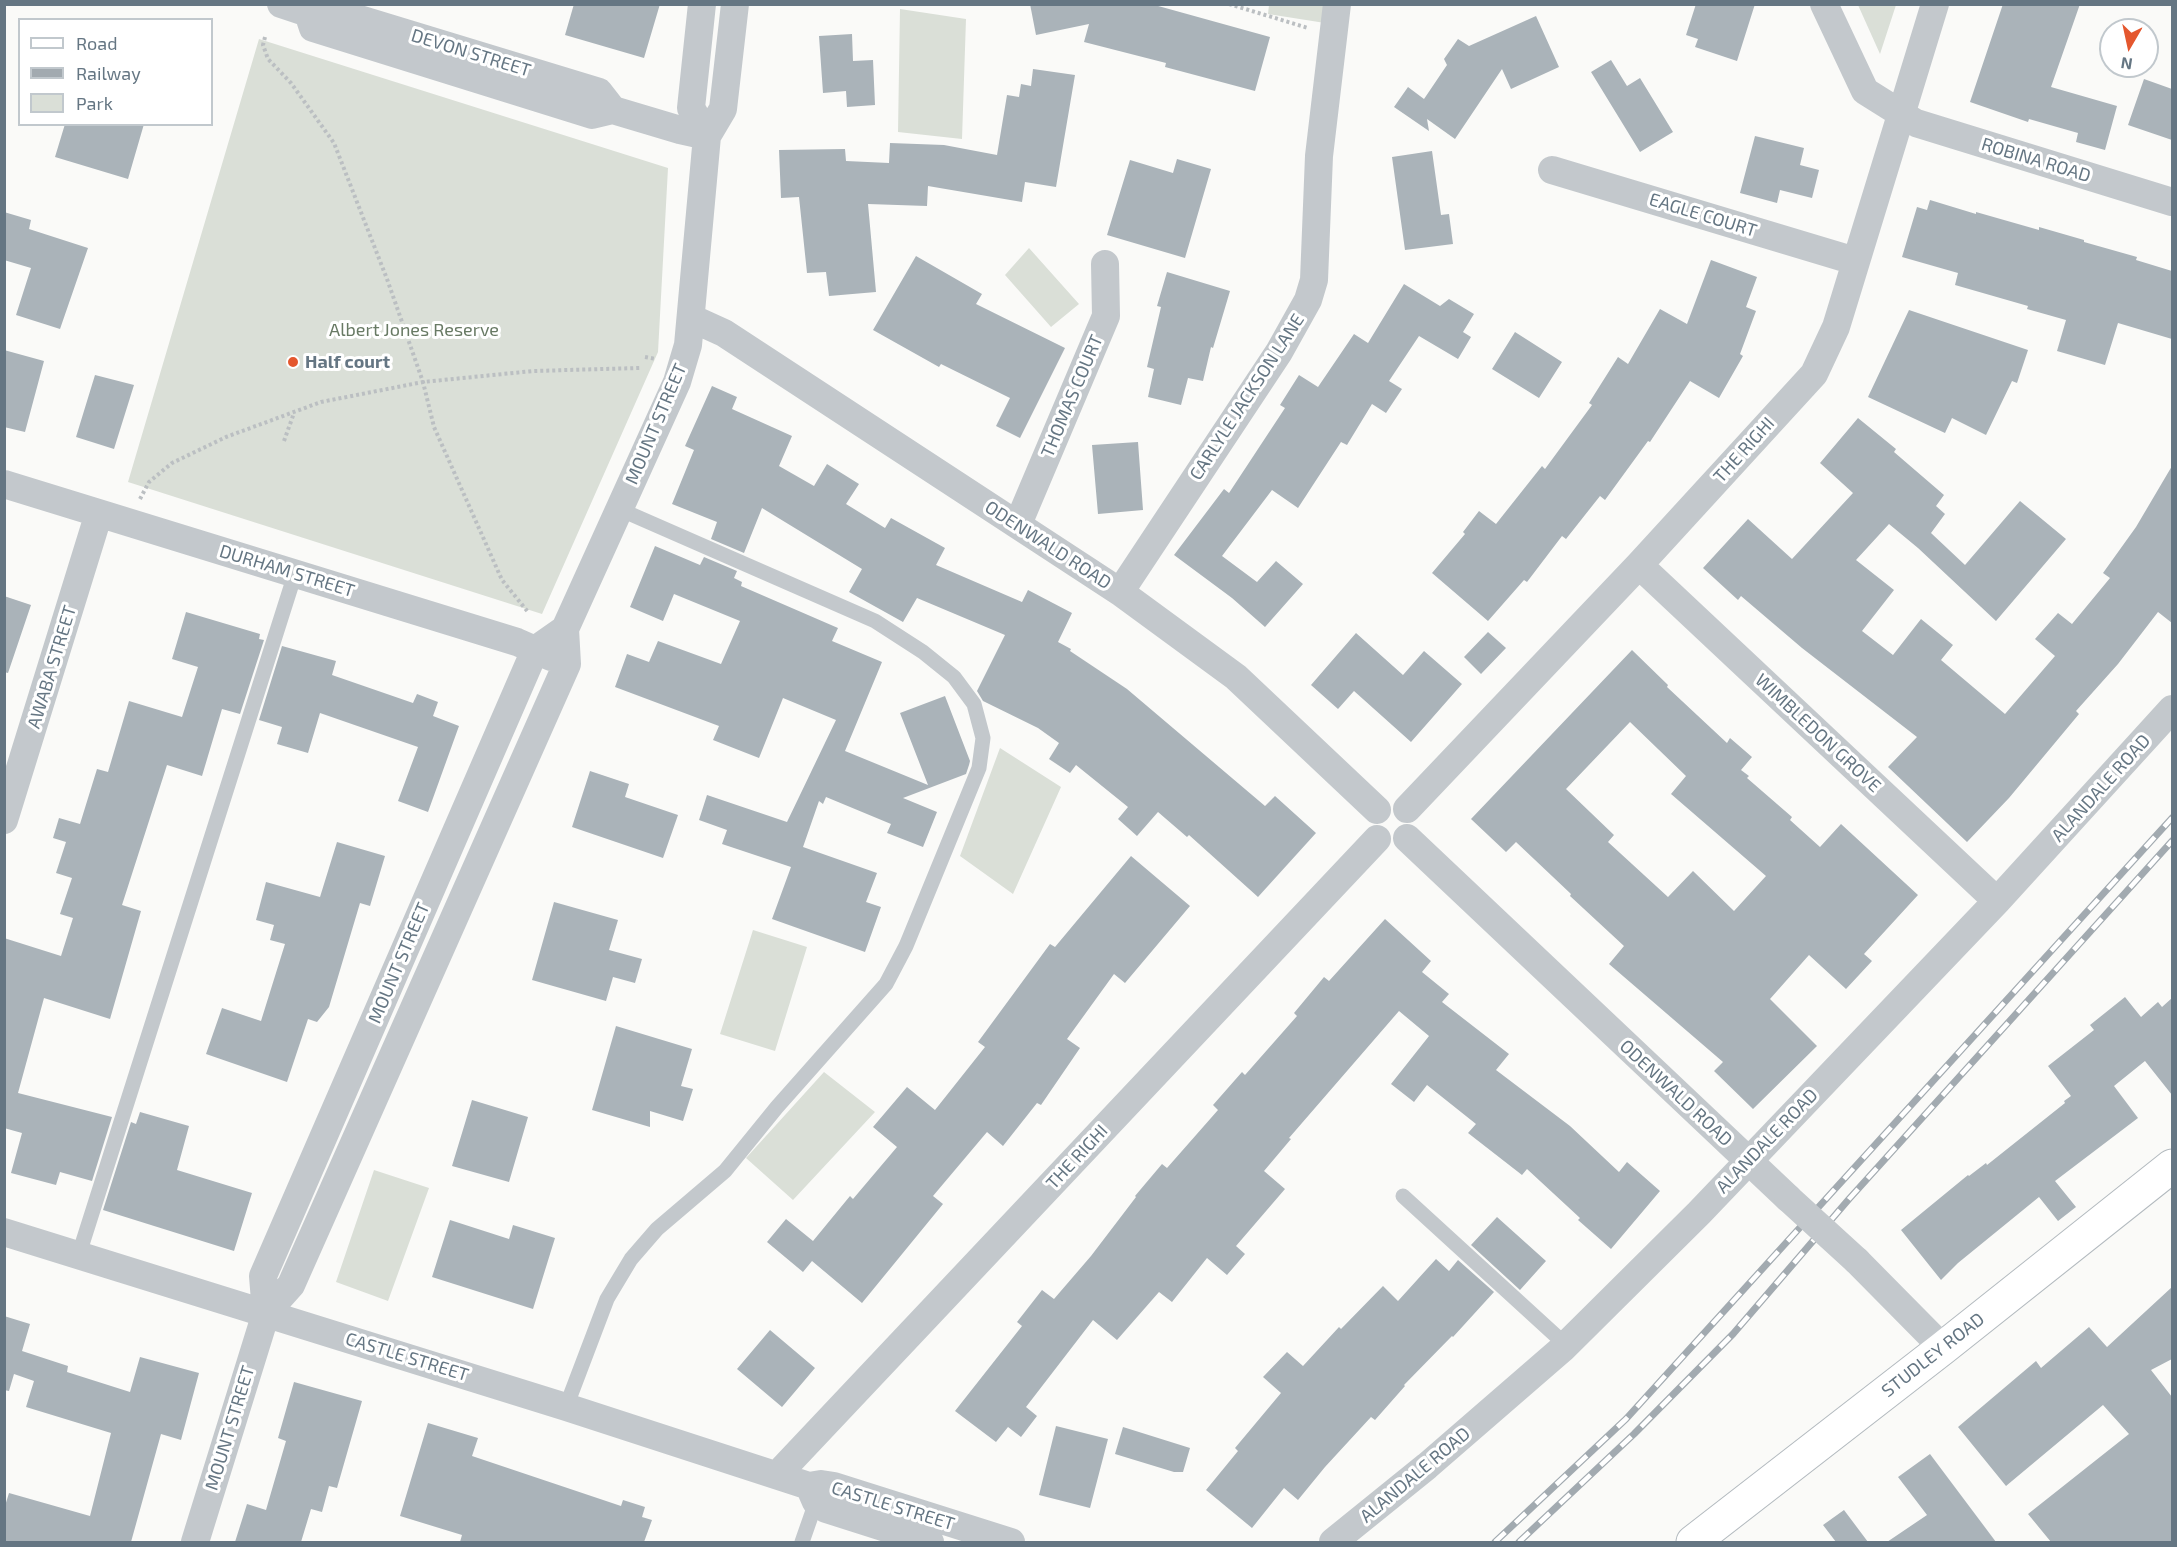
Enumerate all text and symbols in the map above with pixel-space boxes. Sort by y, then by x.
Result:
legend [18,18,213,126]
north arrow [2099,18,2159,78]
street label: DEVON STREET [409,25,533,81]
text: Road [76,32,117,54]
text: N [2119,54,2134,75]
text: Railway [76,62,141,84]
text: Park [76,92,113,114]
street label: ROBINA ROAD [1979,133,2093,187]
street label: EAGLE COURT [1647,188,1759,242]
street label: CARLYLE JACKSON LANE [1185,310,1309,484]
park label: Albert Jones Reserve [329,319,499,341]
street label: THOMAS COURT [1036,331,1108,461]
place label: Half court [305,351,390,373]
marker: Half court [286,355,300,369]
street label: MOUNT STREET [621,360,691,488]
street label: THE RIGHI [1709,413,1779,487]
street label: ODENWALD ROAD [981,496,1115,594]
street label: DURHAM STREET [217,540,357,602]
street label: AWABA STREET [23,603,81,731]
street label: WIMBLEDON GROVE [1751,669,1885,797]
street label: ALANDALE ROAD [2047,730,2155,846]
street label: MOUNT STREET [364,899,434,1027]
street label: ODENWALD ROAD [1615,1035,1737,1151]
street label: ALANDALE ROAD [1712,1084,1822,1198]
street label: THE RIGHI [1042,1120,1112,1194]
street label: STUDLEY ROAD [1877,1308,1989,1402]
street label: CASTLE STREET [343,1328,471,1386]
street label: MOUNT STREET [201,1363,259,1493]
street label: ALANDALE ROAD [1356,1423,1474,1527]
street label: CASTLE STREET [829,1477,957,1535]

